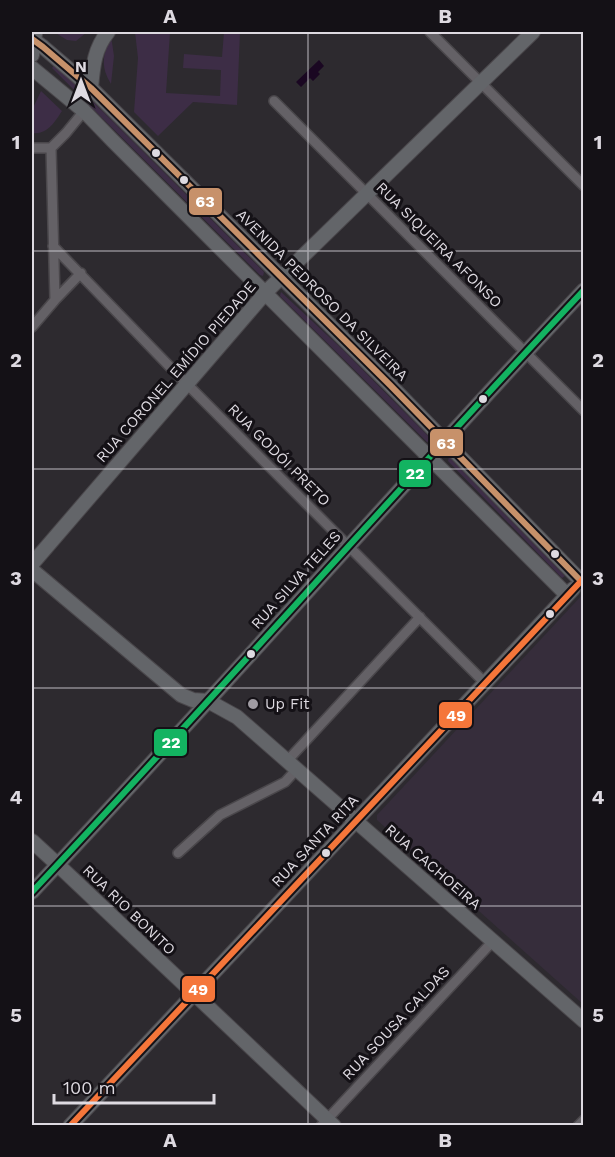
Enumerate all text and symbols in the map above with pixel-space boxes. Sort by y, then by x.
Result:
text: A [163,4,177,28]
text: B [438,4,452,28]
north arrow [51,51,111,111]
text: N [75,57,87,76]
text: 1 [12,130,20,154]
text: 1 [594,130,602,154]
unlabelled marker [150,147,162,159]
unlabelled marker [178,174,190,186]
street label: RUA SIQUEIRA AFONSO [372,178,506,312]
line badge: 63 [188,187,223,216]
text: 63 [195,192,215,211]
street label: AVENIDA PEDROSO DA SILVEIRA [232,205,412,385]
street label: RUA CORONEL EMÍDIO PIEDADE [92,278,260,466]
text: 2 [10,348,22,372]
text: 2 [592,348,604,372]
unlabelled marker [477,393,489,405]
street label: RUA GODÓI PRETO [224,399,335,510]
line badge: 63 [429,428,464,457]
text: 63 [436,434,456,453]
line badge: 22 [398,459,432,488]
text: 22 [405,464,425,483]
street label: RUA SILVA TELES [247,527,345,633]
unlabelled marker [549,548,561,560]
text: 3 [10,566,22,590]
text: 3 [592,566,604,590]
unlabelled marker [544,608,556,620]
unlabelled marker [245,648,257,660]
place label: Up Fit [265,695,310,713]
marker: Up Fit [246,697,260,711]
line badge: 49 [438,701,473,729]
text: 49 [446,706,466,725]
line badge: 22 [153,728,188,757]
text: 22 [161,733,181,752]
text: 4 [10,785,23,809]
text: 4 [592,785,605,809]
street label: RUA SANTA RITA [268,791,362,891]
street label: RUA CACHOEIRA [381,821,485,914]
unlabelled marker [320,847,332,859]
street label: RUA RIO BONITO [79,861,179,959]
street label: RUA SOUSA CALDAS [339,962,453,1084]
line badge: 49 [181,975,216,1003]
text: 49 [188,980,208,999]
text: 5 [10,1003,22,1027]
text: 5 [592,1003,604,1027]
scale bar [54,1067,214,1105]
text: 100 m [63,1077,116,1098]
text: A [163,1128,177,1152]
text: B [438,1128,452,1152]

